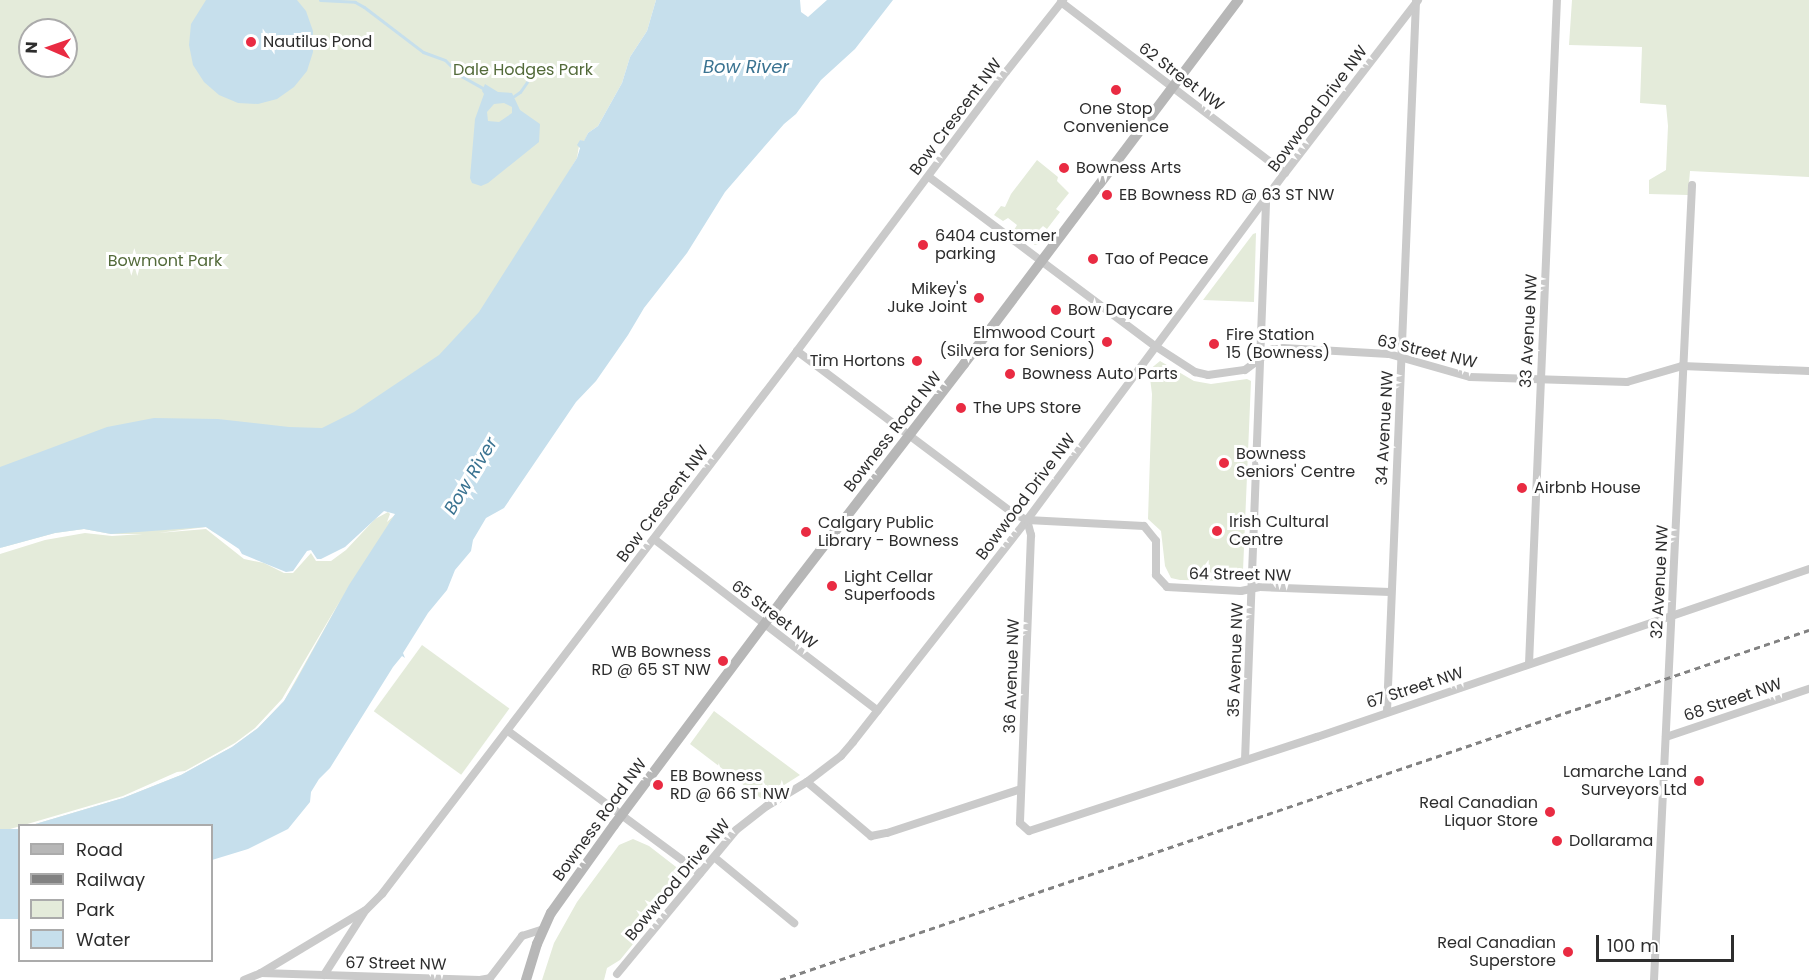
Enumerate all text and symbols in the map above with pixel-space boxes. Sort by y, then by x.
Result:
north arrow [18,18,78,78]
place label: Nautilus Pond [263,32,372,52]
marker: Nautilus Pond [244,35,258,49]
street label: 62 Street NW [1135,39,1227,115]
text: N [20,41,43,54]
street label: Bowwood Drive NW [1264,42,1372,176]
street label: Bow Crescent NW [906,55,1006,179]
water label: Bow River [703,56,789,78]
park label: Dale Hodges Park [453,60,593,80]
marker: One Stop Convenience [1109,83,1123,97]
place label: One Stop Convenience [1063,99,1169,137]
place label: Bowness Arts [1076,158,1181,178]
marker: Bowness Arts [1057,161,1071,175]
place label: EB Bowness RD @ 63 ST NW [1119,185,1334,205]
marker: EB Bowness RD @ 63 ST NW [1100,188,1114,202]
place label: 6404 customer parking [935,226,1056,264]
marker: 6404 customer parking [916,238,930,252]
place label: Tao of Peace [1105,249,1208,269]
park label: Bowmont Park [108,251,222,271]
marker: Tao of Peace [1086,252,1100,266]
street label: 33 Avenue NW [1516,273,1542,389]
place label: Mikey's Juke Joint [887,279,967,317]
marker: Mikey's Juke Joint [972,291,986,305]
place label: Bow Daycare [1068,300,1173,320]
marker: Bow Daycare [1049,303,1063,317]
place label: Elmwood Court (Silvera for Seniors) [939,323,1095,361]
place label: Fire Station 15 (Bowness) [1226,325,1330,363]
street label: 63 Street NW [1375,331,1479,373]
marker: Elmwood Court (Silvera for Seniors) [1100,335,1114,349]
marker: Fire Station 15 (Bowness) [1207,337,1221,351]
place label: Tim Hortons [810,351,905,371]
marker: Tim Hortons [910,354,924,368]
place label: Bowness Auto Parts [1022,364,1178,384]
marker: Bowness Auto Parts [1003,367,1017,381]
street label: Bowness Road NW [840,368,946,496]
street label: 34 Avenue NW [1372,370,1398,486]
place label: The UPS Store [973,398,1081,418]
marker: The UPS Store [954,401,968,415]
street label: Bowwood Drive NW [972,430,1080,564]
water label: Bow River [440,434,502,518]
street label: Bow Crescent NW [613,442,713,566]
place label: Bowness Seniors' Centre [1236,444,1355,482]
marker: Bowness Seniors' Centre [1217,456,1231,470]
place label: Airbnb House [1534,478,1641,498]
marker: Airbnb House [1515,481,1529,495]
place label: Irish Cultural Centre [1229,512,1329,550]
place label: Calgary Public Library - Bowness [818,513,959,551]
marker: Irish Cultural Centre [1210,524,1224,538]
marker: Calgary Public Library - Bowness [799,525,813,539]
street label: 32 Avenue NW [1647,525,1673,639]
street label: 64 Street NW [1189,565,1291,585]
place label: Light Cellar Superfoods [844,567,935,605]
street label: 65 Street NW [727,577,821,653]
marker: Light Cellar Superfoods [825,579,839,593]
street label: 35 Avenue NW [1224,602,1248,718]
street label: 36 Avenue NW [1000,618,1024,734]
place label: WB Bowness RD @ 65 ST NW [592,642,711,680]
marker: WB Bowness RD @ 65 ST NW [716,654,730,668]
street label: 67 Street NW [1364,663,1466,713]
street label: 68 Street NW [1681,674,1785,726]
street label: Bowness Road NW [549,755,651,885]
place label: Lamarche Land Surveyors Ltd [1563,762,1687,800]
place label: EB Bowness RD @ 66 ST NW [670,766,790,804]
marker: Lamarche Land Surveyors Ltd [1692,774,1706,788]
marker: EB Bowness RD @ 66 ST NW [651,778,665,792]
place label: Real Canadian Liquor Store [1419,793,1538,831]
marker: Real Canadian Liquor Store [1543,805,1557,819]
street label: Bowwood Drive NW [621,815,735,945]
legend [18,824,213,962]
place label: Dollarama [1569,831,1653,851]
marker: Dollarama [1550,834,1564,848]
text: Road [76,837,123,862]
text: Railway [76,867,145,892]
text: Park [76,897,115,922]
scale bar [1599,923,1737,961]
text: Water [76,927,130,952]
place label: Real Canadian Superstore [1437,933,1556,971]
text: 100 m [1607,933,1659,958]
marker: Real Canadian Superstore [1561,945,1575,959]
street label: 67 Street NW [345,954,447,974]

